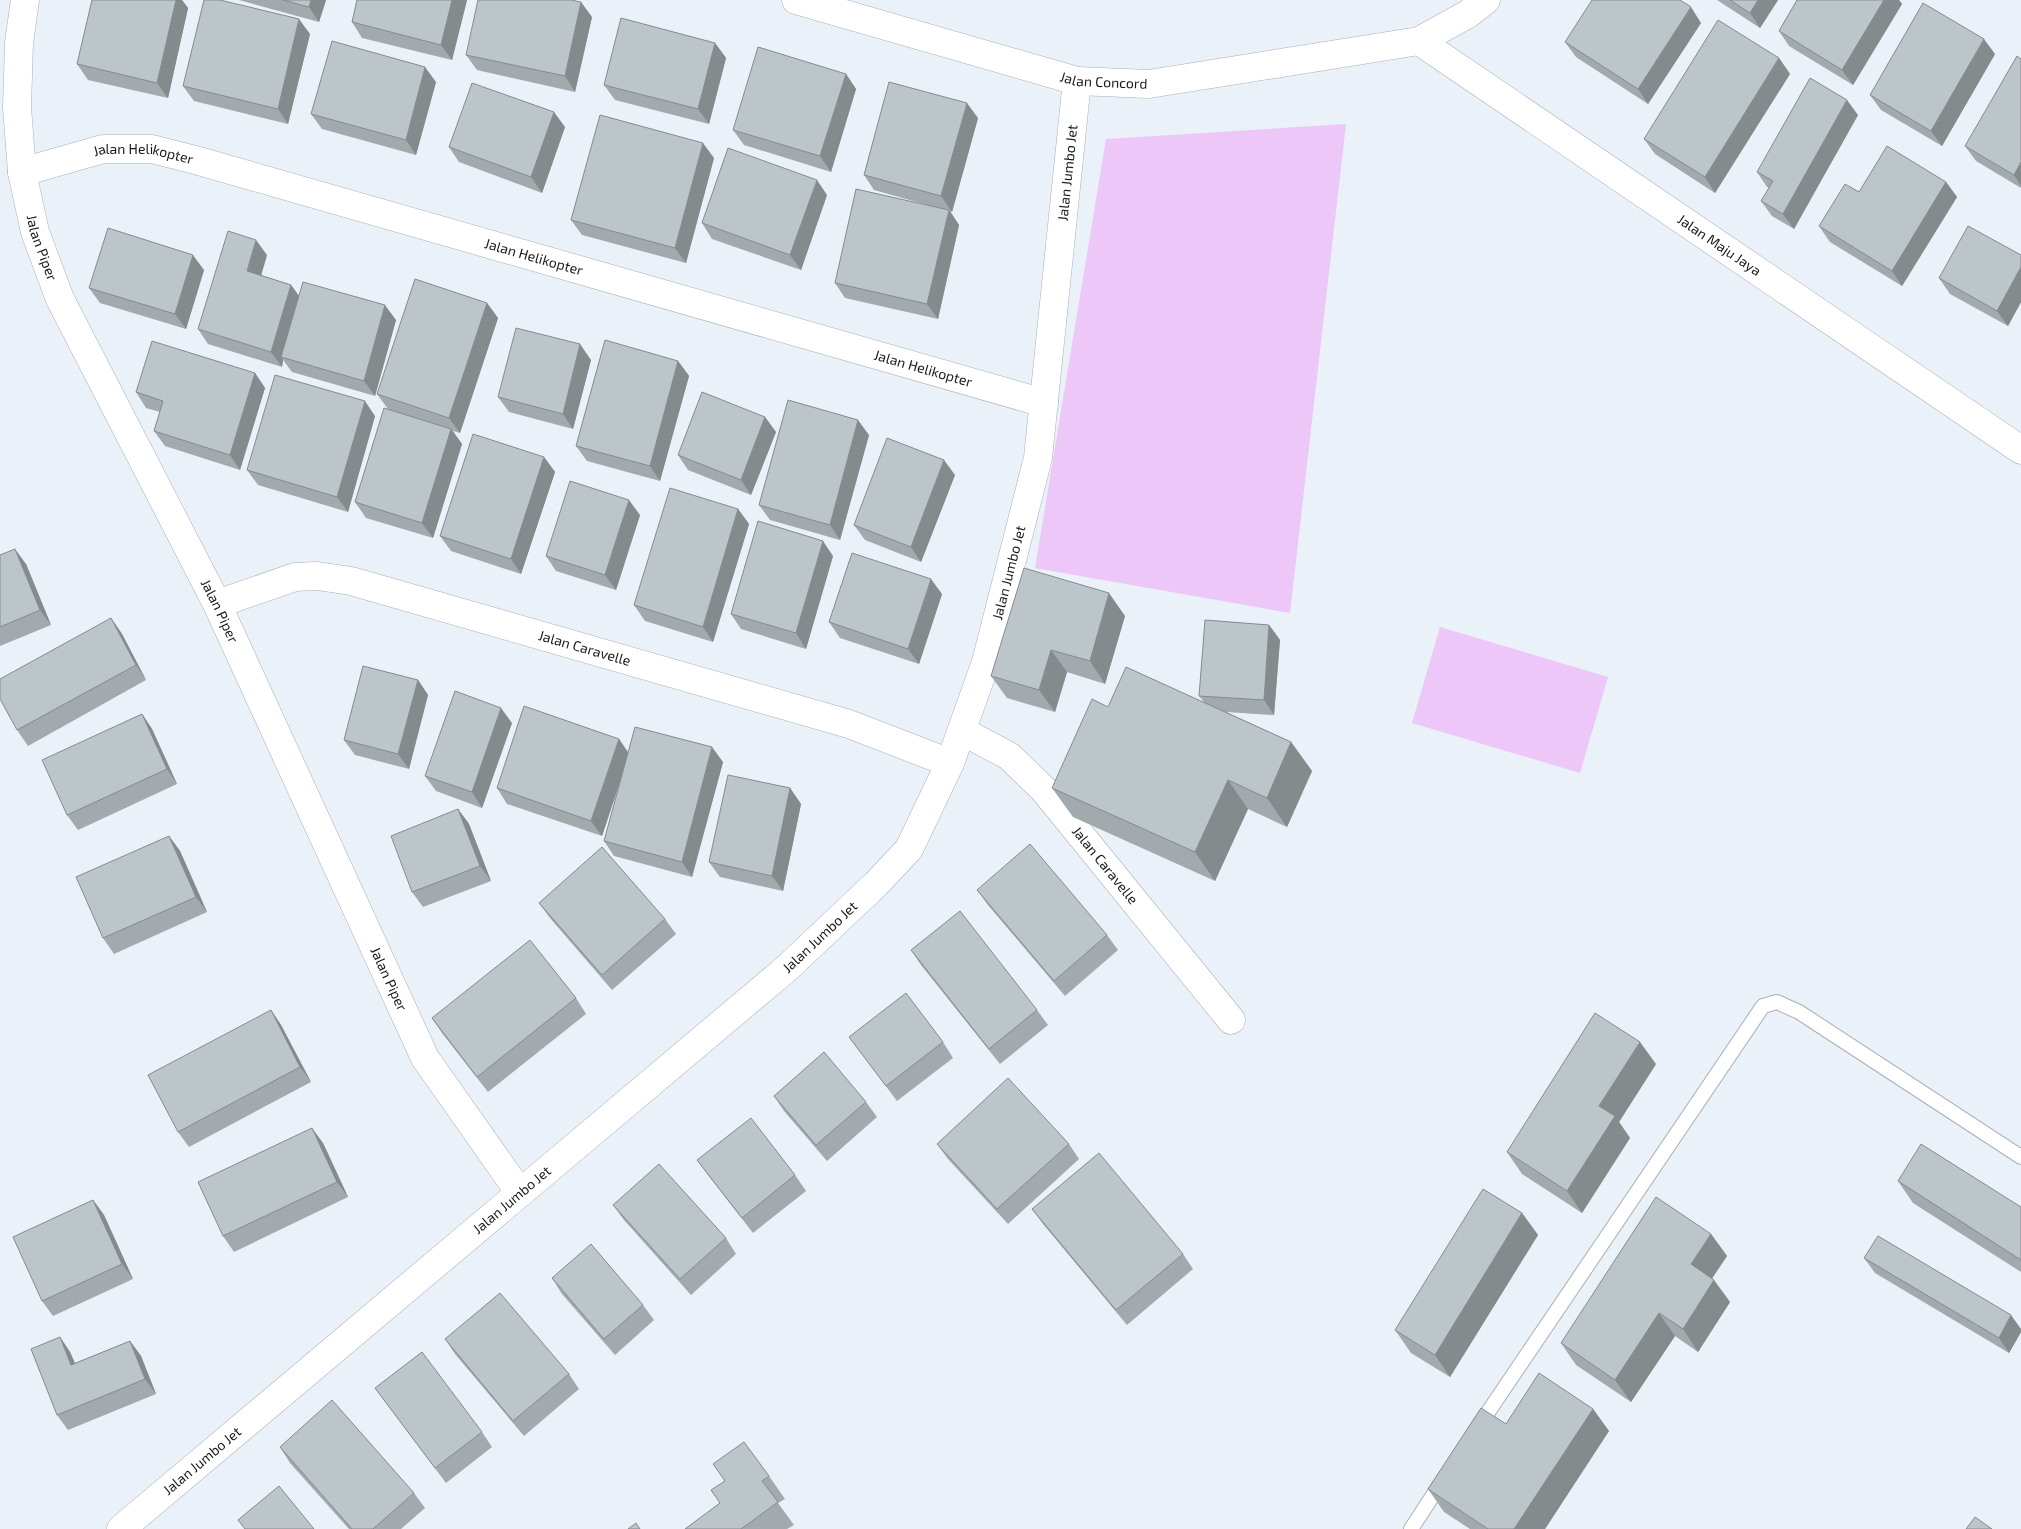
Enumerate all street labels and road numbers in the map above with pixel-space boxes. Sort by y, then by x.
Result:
street label: Jalan Concord [1058,68,1148,92]
street label: Jalan Jumbo Jet [1054,124,1080,222]
street label: Jalan Helikopter [91,140,196,167]
street label: Jalan Maju Jaya [1675,210,1765,279]
street label: Jalan Piper [24,213,61,283]
street label: Jalan Helikopter [483,234,586,279]
street label: Jalan Helikopter [872,346,975,390]
street label: Jalan Jumbo Jet [988,524,1028,621]
street label: Jalan Piper [198,576,243,646]
street label: Jalan Caravelle [537,626,633,669]
street label: Jalan Caravelle [1069,823,1142,907]
street label: Jalan Jumbo Jet [779,897,861,976]
street label: Jalan Piper [367,944,411,1014]
street label: Jalan Jumbo Jet [469,1162,554,1237]
street label: Jalan Jumbo Jet [159,1423,244,1498]

